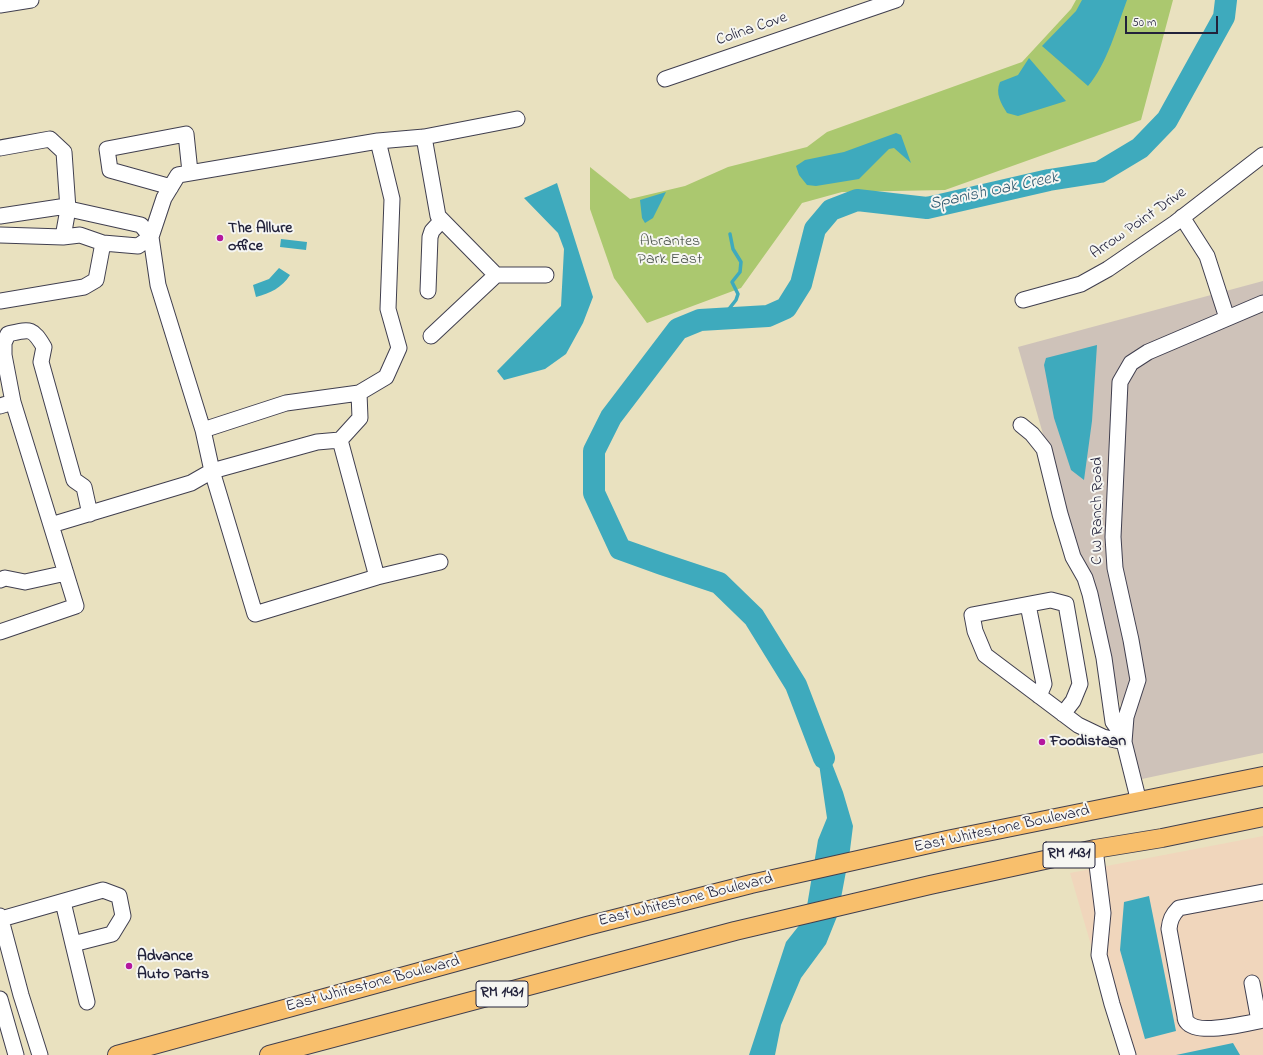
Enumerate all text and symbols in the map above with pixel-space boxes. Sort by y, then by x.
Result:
scale bar [1127,8,1220,34]
street label: Colina Cove [714,9,790,51]
text: 50 m [1132,14,1156,32]
water label: Spanish Oak Creek [928,168,1060,216]
street label: Arrow Point Drive [1087,184,1191,264]
place label: The Allure office [228,219,292,257]
park label: Abrantes Park East [638,232,702,270]
marker: The Allure office [215,233,225,243]
street label: C W Ranch Road [1088,457,1108,565]
place label: Foodistaan [1050,732,1126,752]
marker: Foodistaan [1037,737,1047,747]
street label: East Whitestone Boulevard [912,802,1092,858]
road number: RM 1431 [1043,842,1095,868]
street label: East Whitestone Boulevard [597,870,775,932]
place label: Advance Auto Parts [137,947,209,985]
street label: East Whitestone Boulevard [284,953,462,1017]
marker: Advance Auto Parts [124,961,134,971]
road number: RM 1431 [476,981,528,1007]

